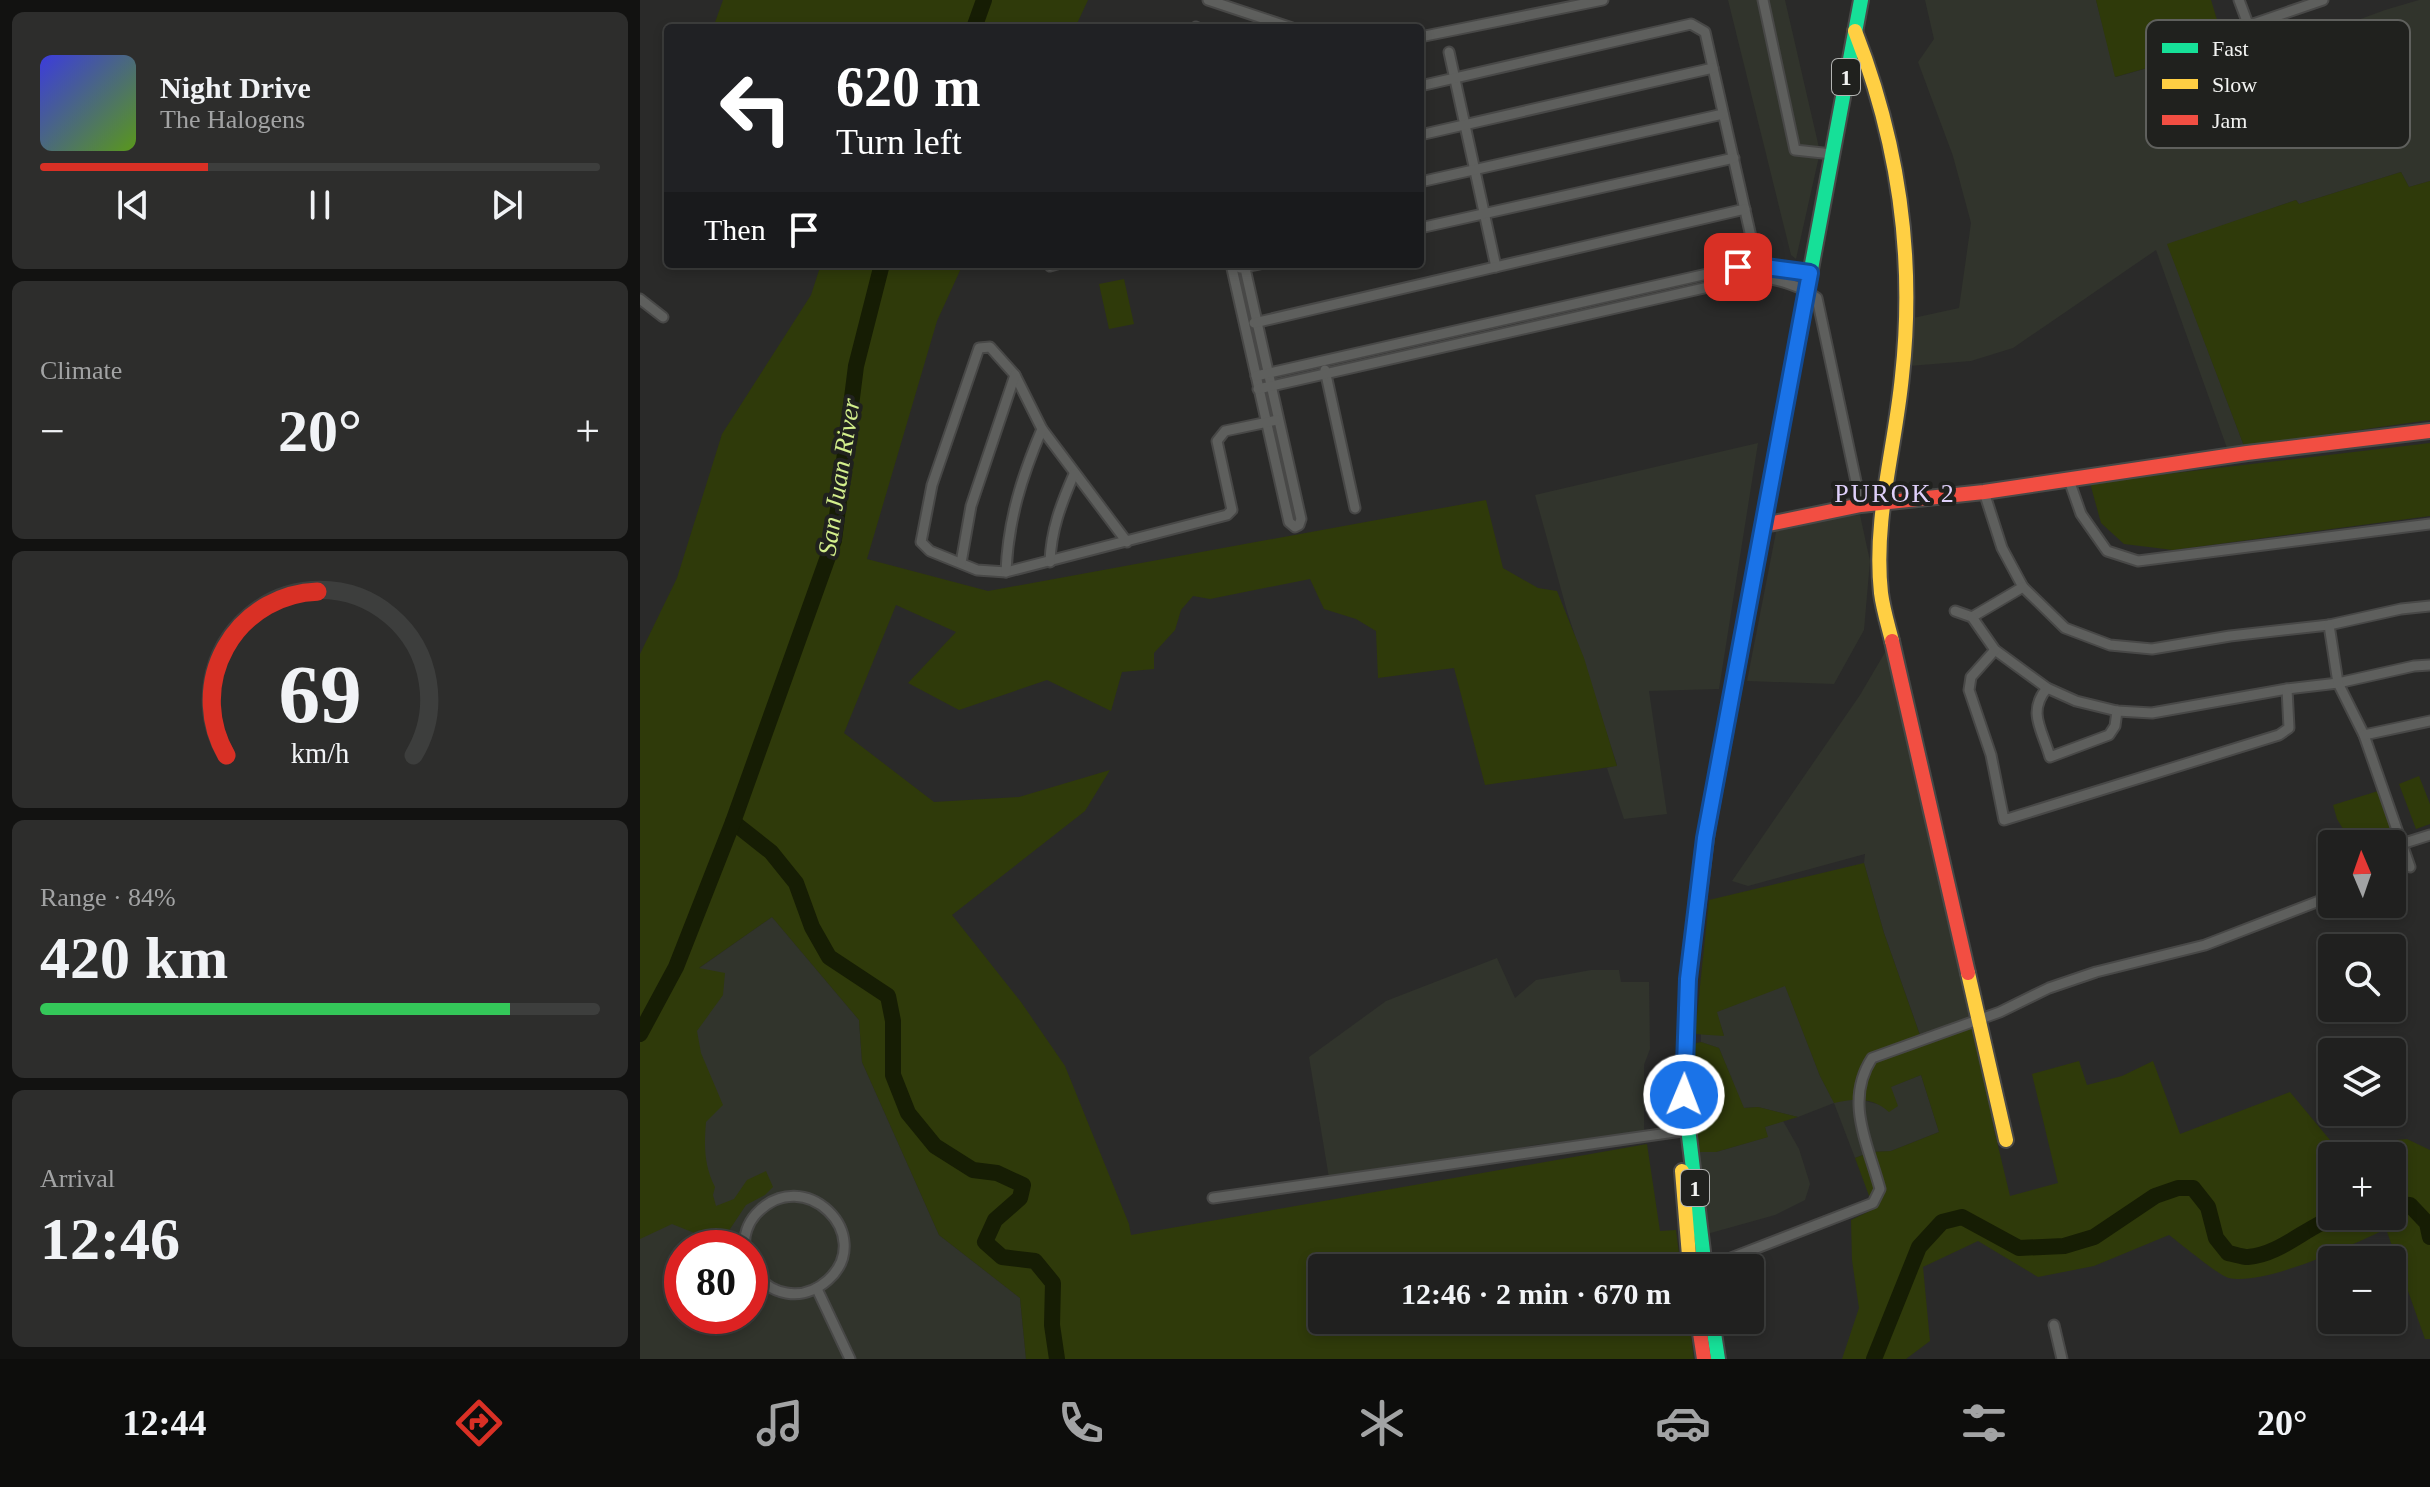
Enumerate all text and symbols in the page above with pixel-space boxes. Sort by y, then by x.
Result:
legend [2146,20,2410,148]
text: Fast [2212,36,2249,61]
icon: left [704,56,808,160]
text: 620 m [836,56,981,118]
road number: 1 [1832,59,1860,95]
text: Night Drive [160,71,311,104]
text: Slow [2212,72,2257,97]
text: The Halogens [160,105,305,134]
text: Jam [2212,108,2247,133]
text: Turn left [836,122,962,162]
icon: previous [111,183,155,227]
icon: pause [298,183,342,227]
icon: next [485,183,529,227]
icon: arrive [782,208,826,252]
text: Then [704,213,766,246]
pin [1704,233,1772,301]
icon: arrive [1716,245,1760,289]
text: Climate [40,356,122,385]
water label: San Juan River [812,395,866,558]
text: 20° [278,398,362,464]
text: − [40,407,65,456]
text: + [575,407,600,456]
district label: PUROK 2 [1834,479,1956,508]
text: 69 [278,647,362,739]
text: km/h [291,738,349,769]
north arrow [2318,830,2406,918]
map controls [2318,830,2406,1334]
text: Range · 84% [40,883,176,912]
text: 420 km [40,925,228,991]
button: search [2318,934,2406,1022]
button: layers [2318,1038,2406,1126]
position arrow [1642,1053,1726,1137]
button: + [2318,1142,2406,1230]
text: Arrival [40,1164,115,1193]
road number: 1 [1681,1170,1709,1206]
text: 12:46 [40,1206,180,1272]
speed limit sign: 80 [664,1230,768,1334]
button: − [2318,1246,2406,1334]
text: 12:46 · 2 min · 670 m [1401,1277,1671,1310]
icon: directions [451,1395,507,1451]
icon: music [752,1395,808,1451]
icon: phone [1053,1395,1109,1451]
icon: climate [1354,1395,1410,1451]
icon: car [1655,1395,1711,1451]
icon: filters [1956,1395,2012,1451]
text: 12:44 [122,1403,206,1443]
text: 20° [2257,1403,2307,1443]

